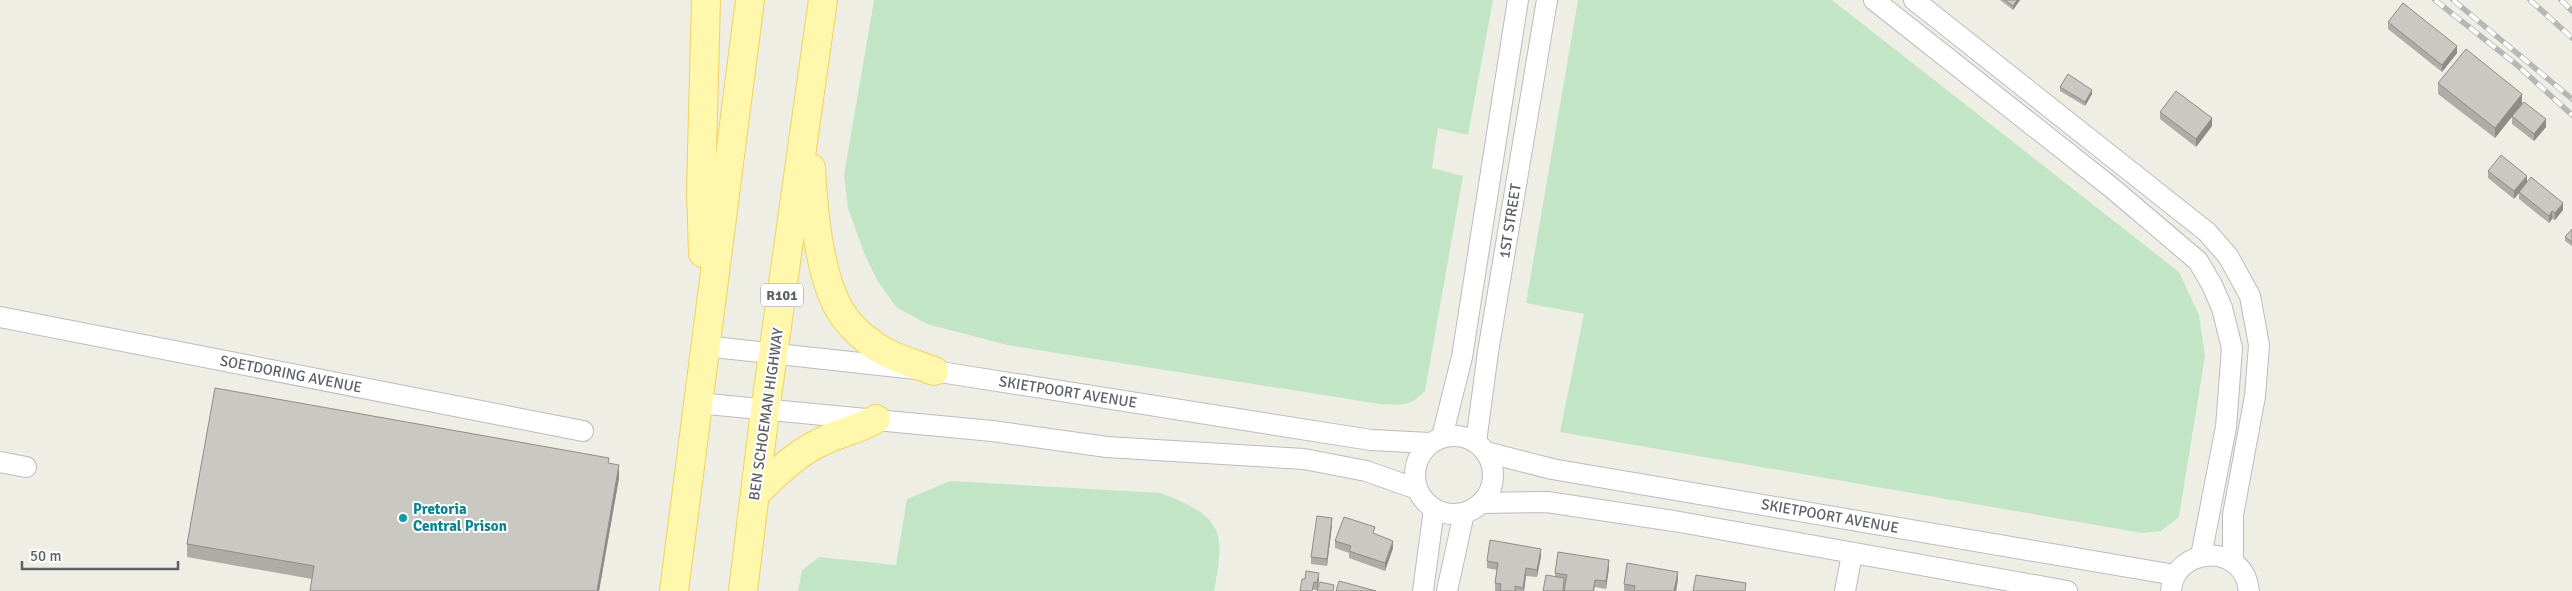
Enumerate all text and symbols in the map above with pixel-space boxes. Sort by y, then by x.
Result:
street label: 1ST STREET [1495,182,1525,260]
road number: R101 [761,284,803,306]
street label: BEN SCHOEMAN HIGHWAY [745,326,787,502]
street label: SOETDORING AVENUE [218,351,364,397]
street label: SKIETPOORT AVENUE [998,372,1138,412]
street label: SKIETPOORT AVENUE [1760,495,1900,537]
place label: Pretoria Central Prison [413,500,507,535]
marker: Pretoria Central Prison [397,512,409,524]
scale bar [22,538,179,570]
text: 50 m [30,547,61,565]

